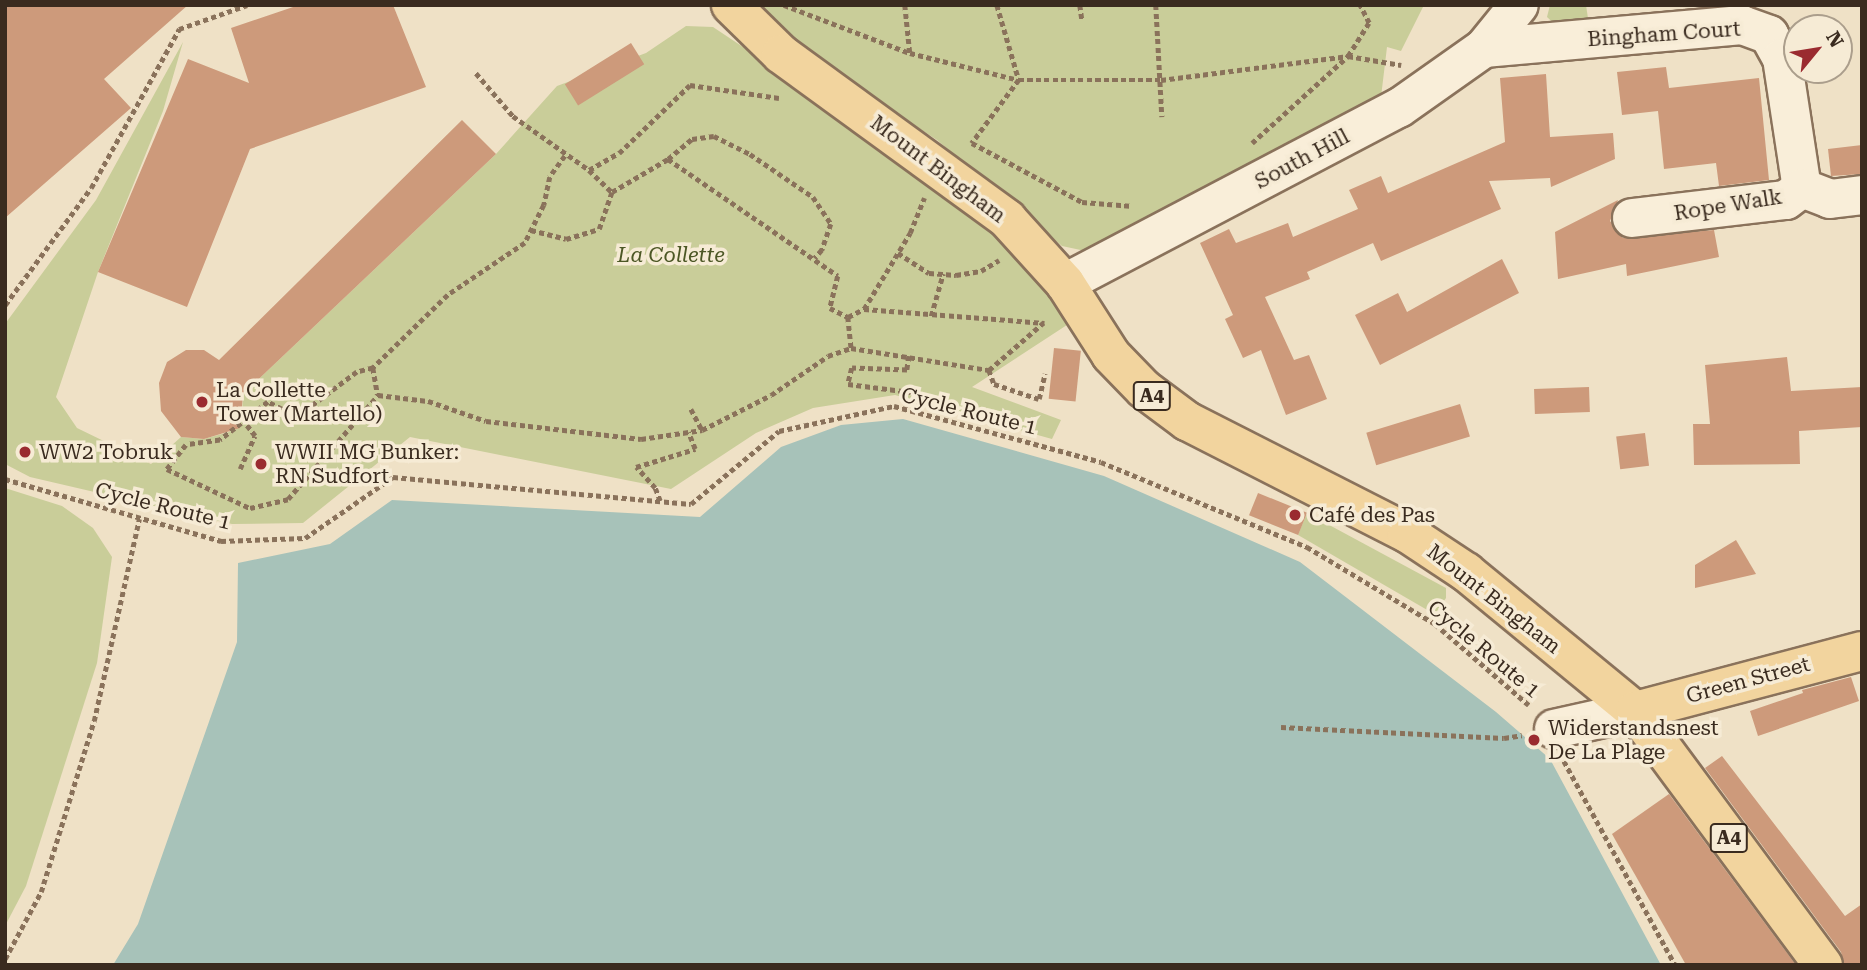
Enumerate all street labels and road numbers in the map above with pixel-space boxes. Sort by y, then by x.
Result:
street label: Bingham Court [1587,16,1741,52]
street label: Mount Bingham [865,110,1011,228]
street label: South Hill [1250,124,1354,194]
street label: Rope Walk [1672,184,1784,226]
road number: A4 [1133,380,1171,412]
street label: Cycle Route 1 [899,382,1039,440]
street label: Cycle Route 1 [93,477,233,535]
street label: Mount Bingham [1422,539,1566,659]
street label: Cycle Route 1 [1423,595,1545,703]
street label: Green Street [1683,651,1813,709]
road number: A4 [1710,822,1748,853]

